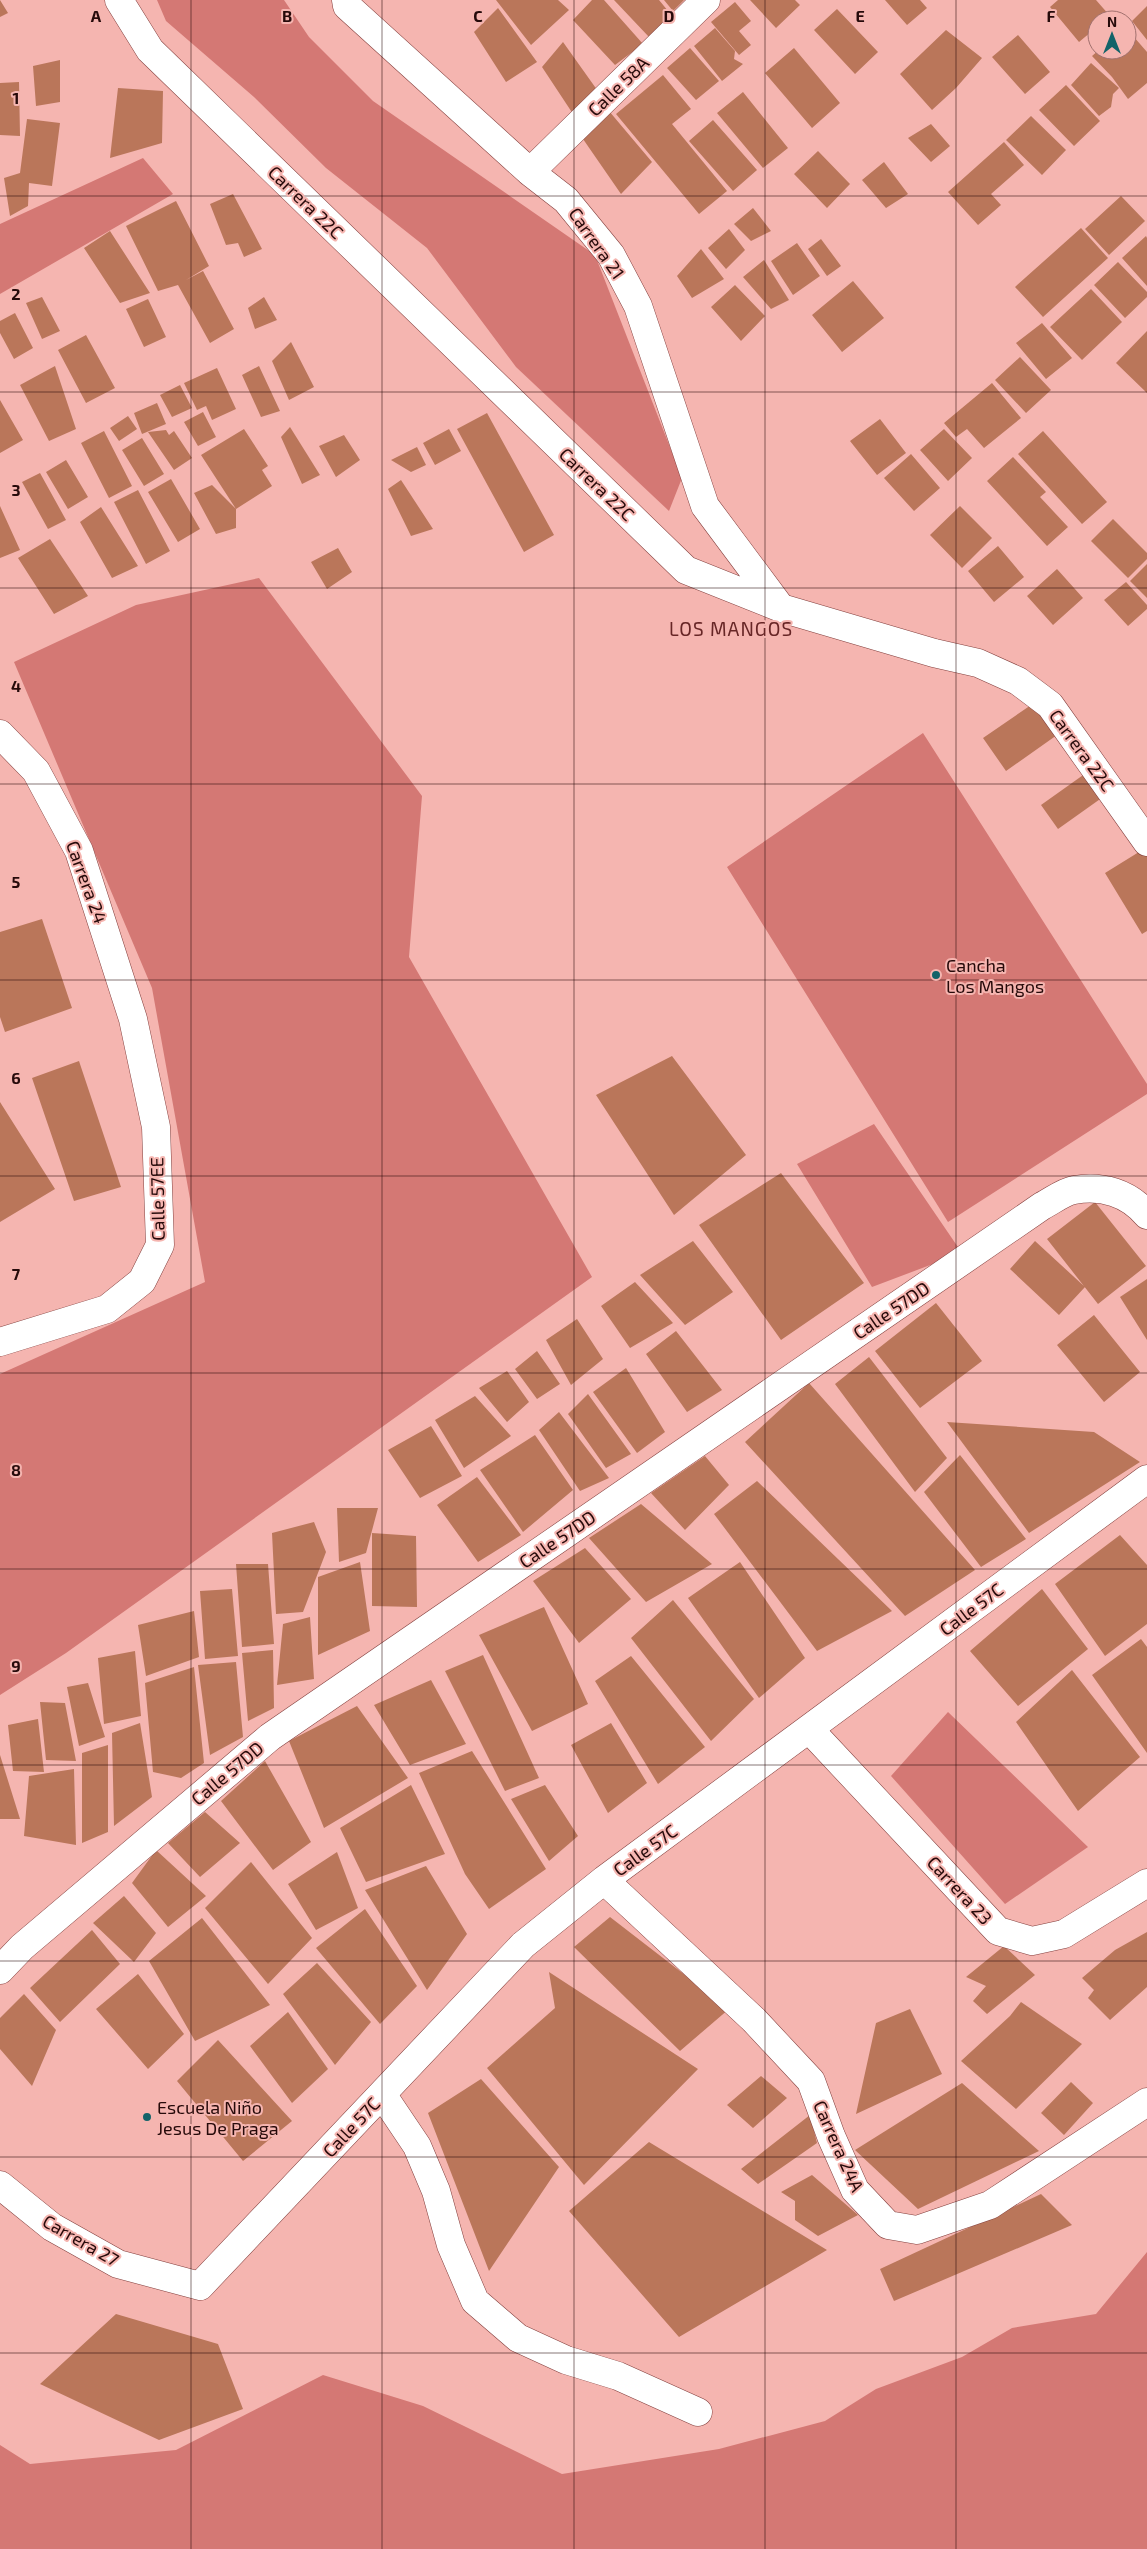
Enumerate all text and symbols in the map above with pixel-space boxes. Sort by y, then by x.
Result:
text: A [91,6,102,25]
text: B [282,6,292,25]
text: C [473,6,483,25]
text: D [664,6,675,25]
text: E [855,6,865,25]
text: F [1047,6,1056,25]
north arrow [1087,10,1137,60]
text: N [1107,13,1117,30]
street label: Calle 58A [583,51,654,120]
text: 1 [13,88,19,107]
street label: Carrera 22C [264,161,348,243]
street label: Carrera 21 [564,203,630,283]
text: 2 [11,284,21,303]
street label: Carrera 22C [555,443,639,525]
text: 3 [11,480,21,499]
district label: LOS MANGOS [669,617,793,640]
text: 4 [11,676,21,695]
street label: Carrera 22C [1045,705,1119,795]
street label: Carrera 24 [62,838,112,926]
text: 5 [12,872,21,891]
place label: Cancha Los Mangos [946,954,1044,997]
marker: Cancha Los Mangos [930,969,942,981]
text: 6 [11,1068,21,1087]
street label: Calle 57EE [145,1157,169,1241]
text: 7 [12,1264,21,1283]
street label: Calle 57DD [849,1276,933,1344]
text: 8 [11,1460,21,1479]
street label: Calle 57DD [515,1505,599,1573]
street label: Calle 57C [935,1578,1007,1640]
text: 9 [11,1656,21,1675]
street label: Calle 57DD [186,1737,268,1809]
street label: Calle 57C [609,1819,681,1881]
street label: Carrera 23 [923,1851,997,1929]
street label: Calle 57C [318,2093,384,2161]
place label: Escuela Niño Jesus De Praga [157,2096,279,2139]
street label: Carrera 24A [809,2097,869,2196]
marker: Escuela Niño Jesus De Praga [141,2111,153,2123]
street label: Carrera 27 [39,2209,123,2271]

